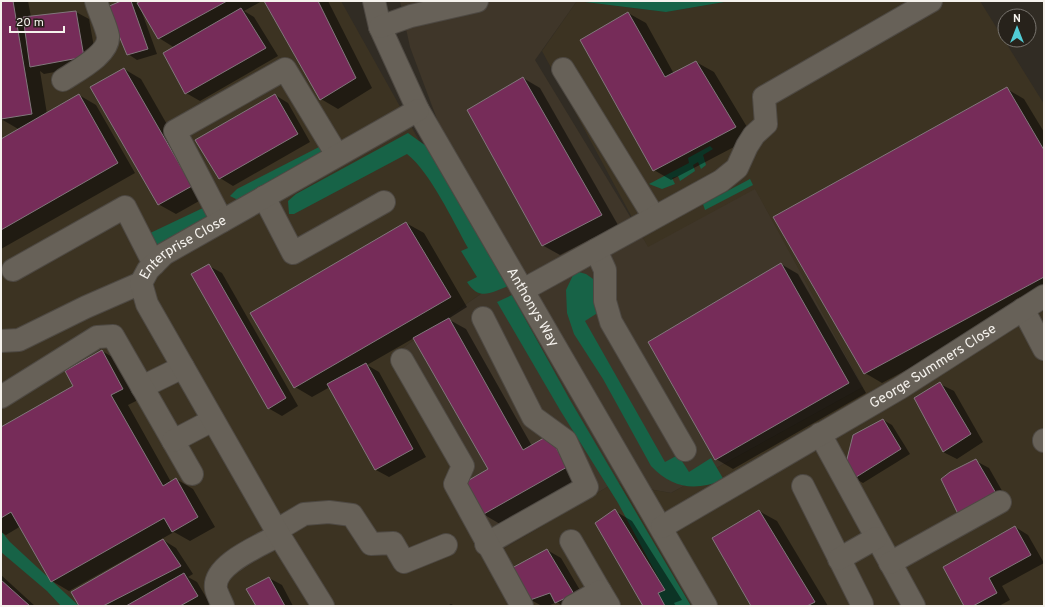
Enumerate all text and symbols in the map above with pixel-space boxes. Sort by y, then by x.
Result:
scale bar [10,8,64,34]
north arrow [997,8,1037,48]
text: N [1013,12,1021,26]
text: 20 m [16,15,44,31]
street label: Enterprise Close [136,212,230,282]
street label: Anthonys Way [503,265,562,350]
street label: George Summers Close [866,320,1000,412]

